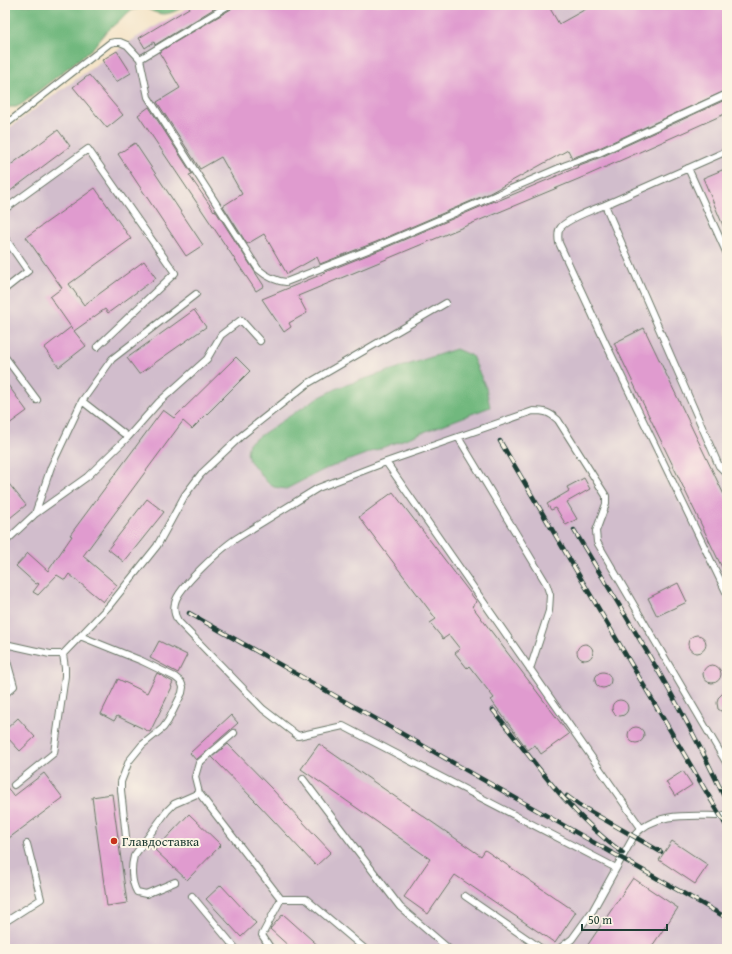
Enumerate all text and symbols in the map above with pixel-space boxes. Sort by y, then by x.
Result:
place label: Главдоставка [122,832,200,851]
marker: Главдоставка [109,836,119,846]
scale bar [582,906,667,932]
text: 50 m [588,911,612,928]

